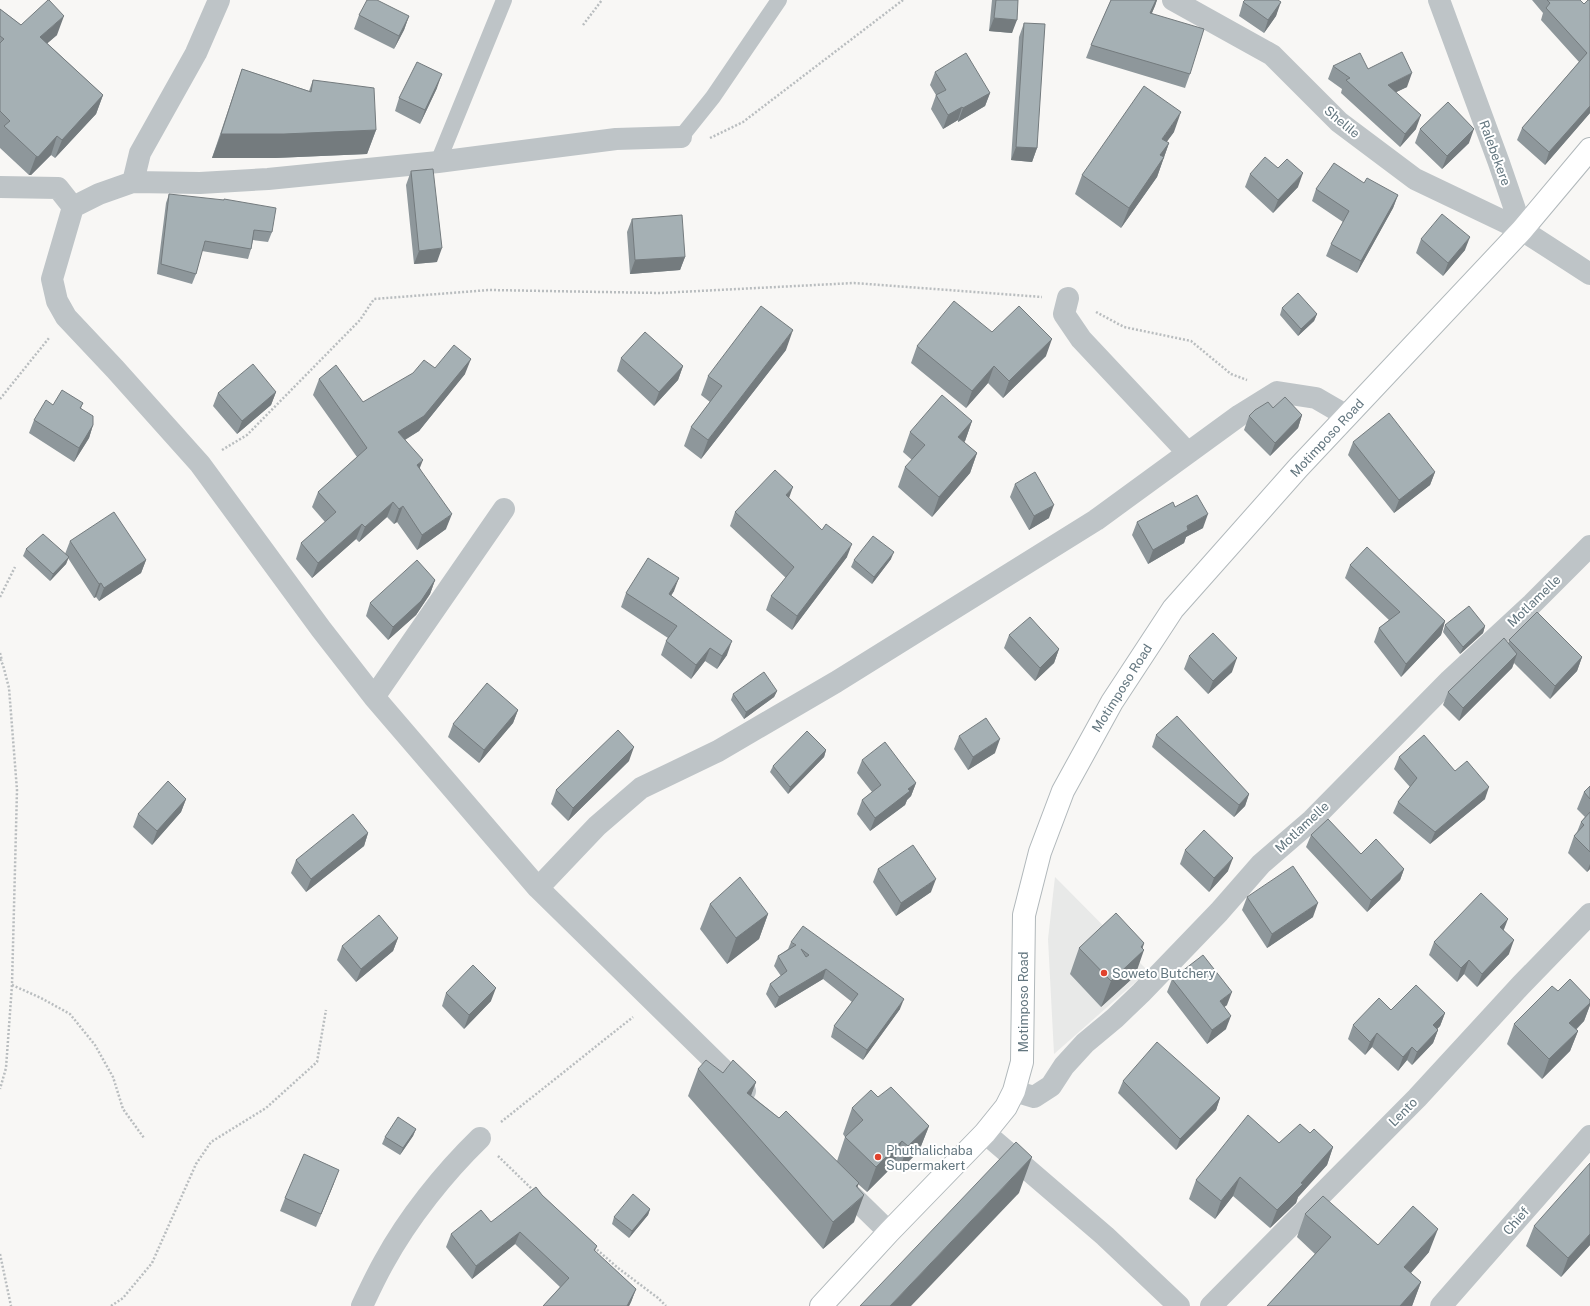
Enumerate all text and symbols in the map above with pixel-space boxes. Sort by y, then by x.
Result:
street label: Shelile [1321,103,1363,141]
street label: Ralebekere [1476,118,1514,188]
street label: Motimposo Road [1287,396,1367,480]
street label: Motlamelle [1504,572,1564,630]
street label: Motimposo Road [1089,641,1155,735]
street label: Motlamelle [1272,798,1332,856]
street label: Motimposo Road [1016,952,1031,1052]
place label: Soweto Butchery [1112,966,1216,981]
marker: Soweto Butchery [1099,968,1109,978]
street label: Lento [1386,1095,1420,1129]
place label: Phuthalichaba Supermakert [886,1143,973,1173]
marker: Phuthalichaba Supermakert [873,1152,883,1162]
street label: Chief [1500,1204,1532,1238]

